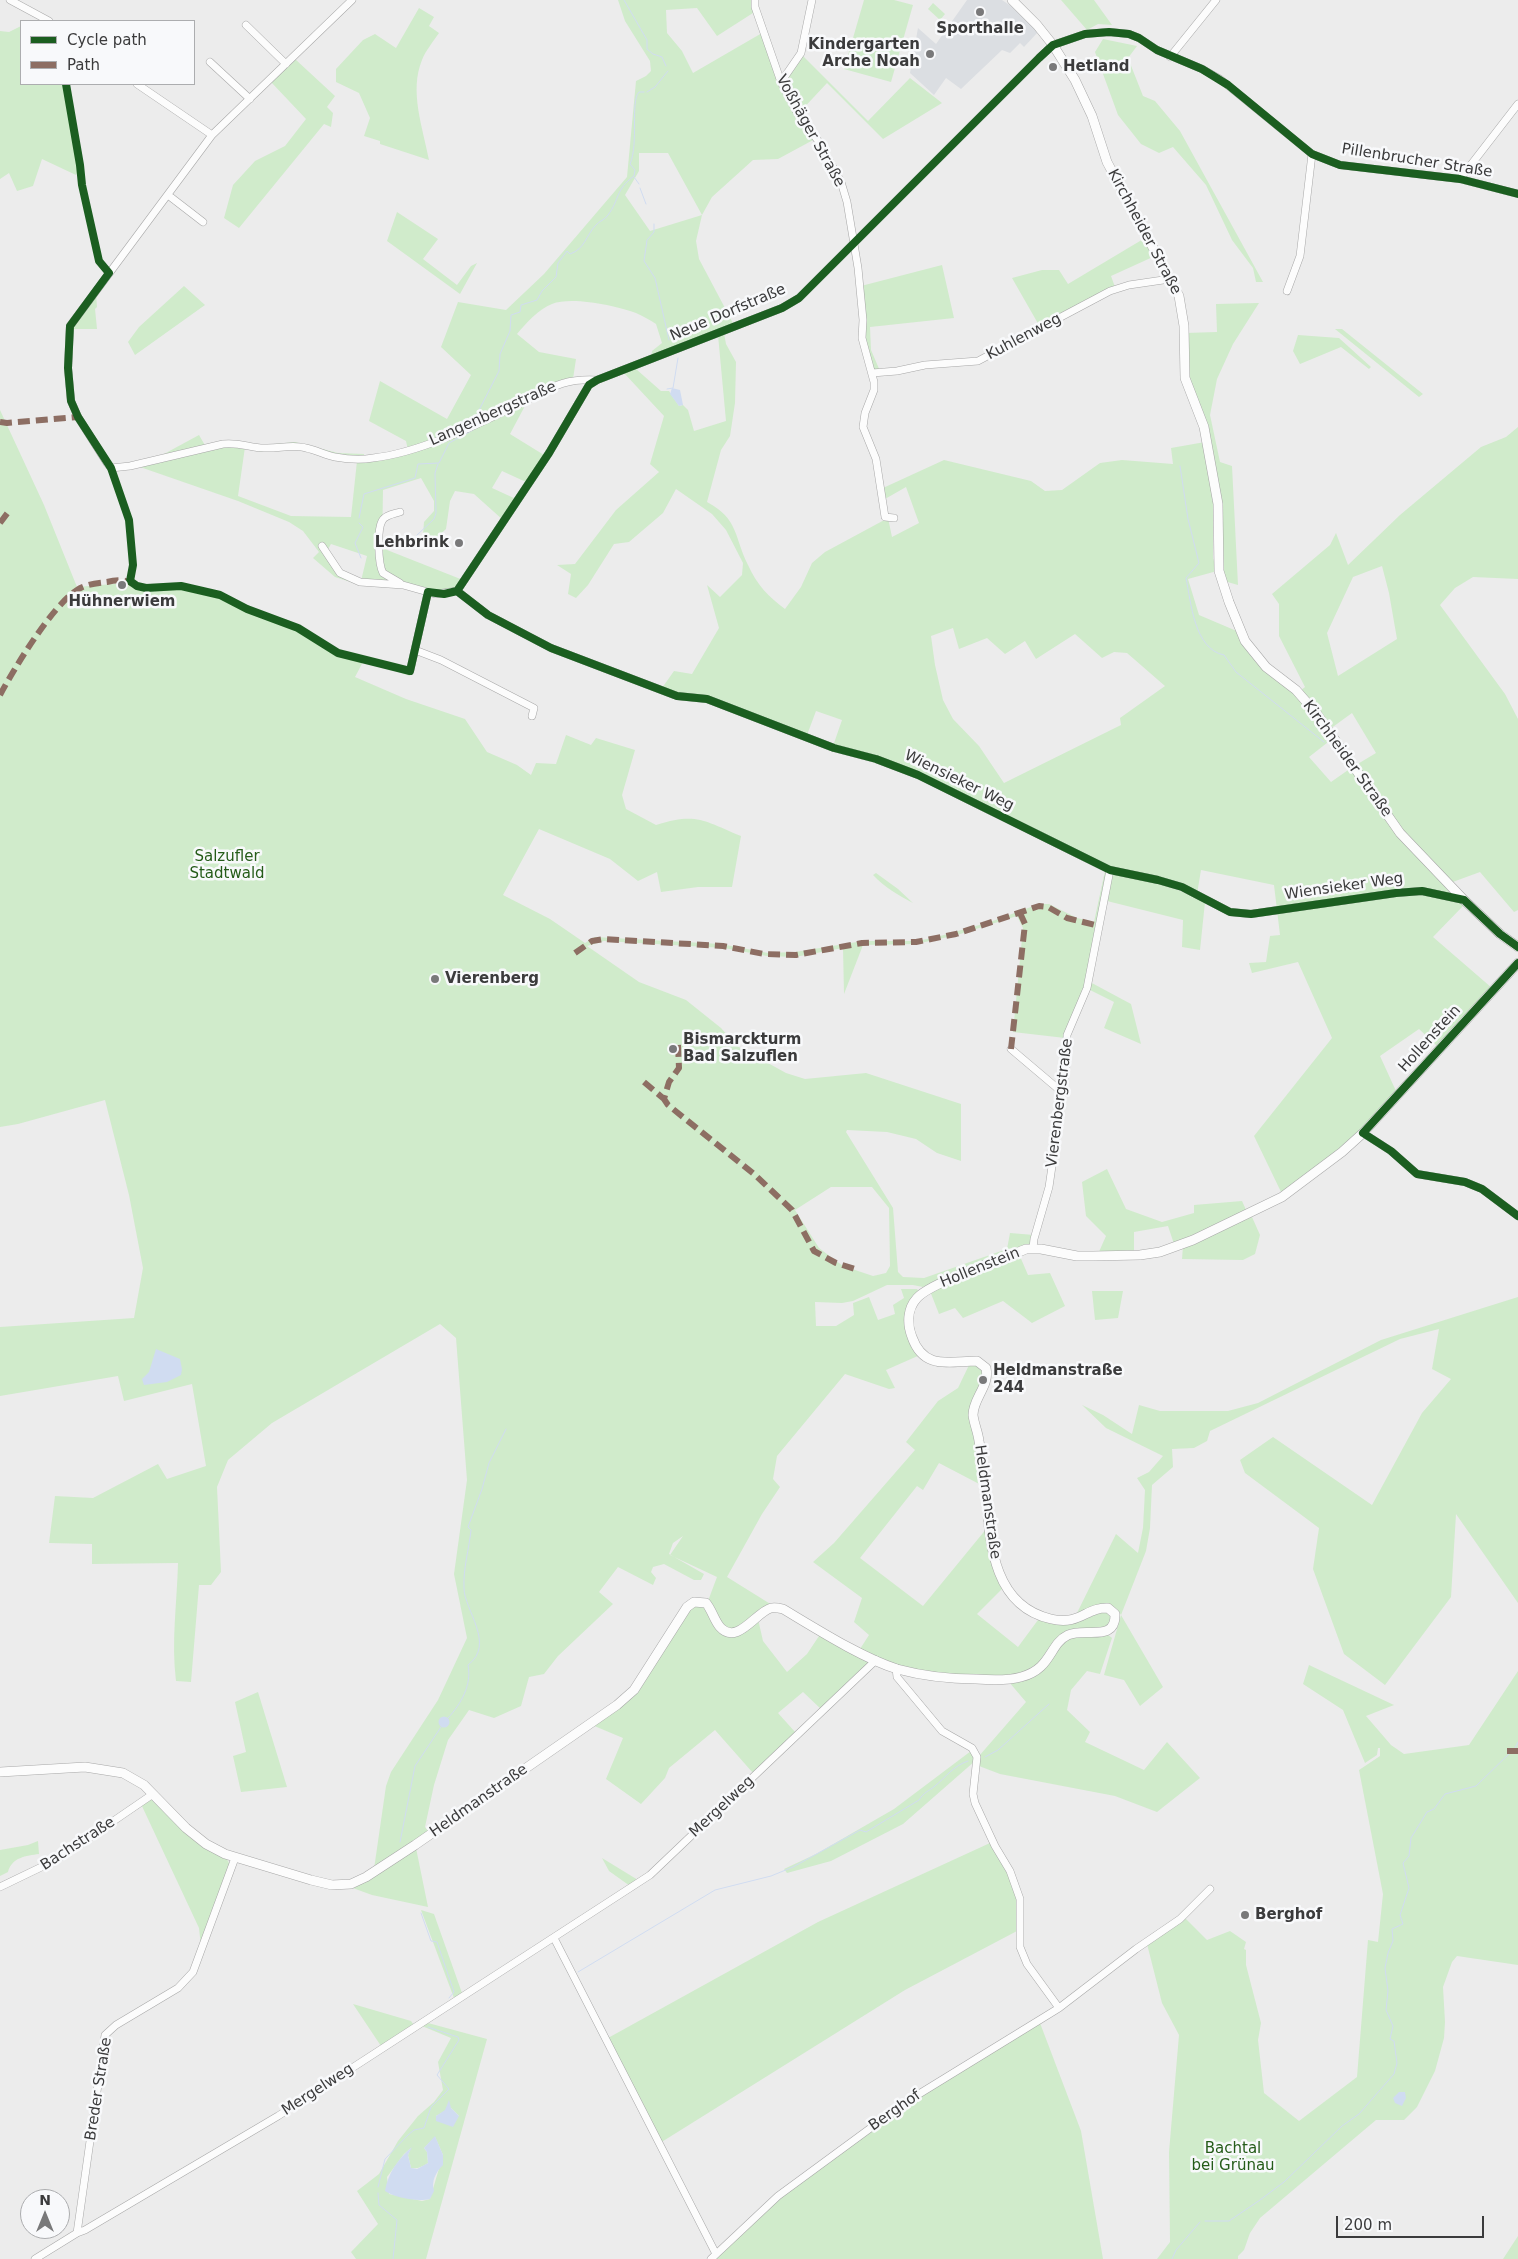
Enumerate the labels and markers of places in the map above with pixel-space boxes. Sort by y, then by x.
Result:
marker: Sporthalle [974,6,986,18]
place label: Sporthalle [936,20,1024,38]
place label: Kindergarten Arche Noah [808,36,920,71]
marker: Kindergarten Arche Noah [924,48,936,60]
place label: Hetland [1063,58,1130,76]
marker: Hetland [1047,61,1059,73]
place label: Lehbrink [375,534,449,552]
marker: Lehbrink [453,537,465,549]
marker: Hühnerwiem [116,579,128,591]
place label: Hühnerwiem [69,593,175,611]
place label: Vierenberg [445,970,539,988]
marker: Vierenberg [429,973,441,985]
place label: Bismarckturm Bad Salzuflen [683,1031,801,1066]
marker: Bismarckturm Bad Salzuflen [667,1043,679,1055]
place label: Heldmanstraße 244 [993,1362,1123,1397]
marker: Heldmanstraße 244 [977,1374,989,1386]
place label: Berghof [1255,1906,1322,1924]
marker: Berghof [1239,1909,1251,1921]

